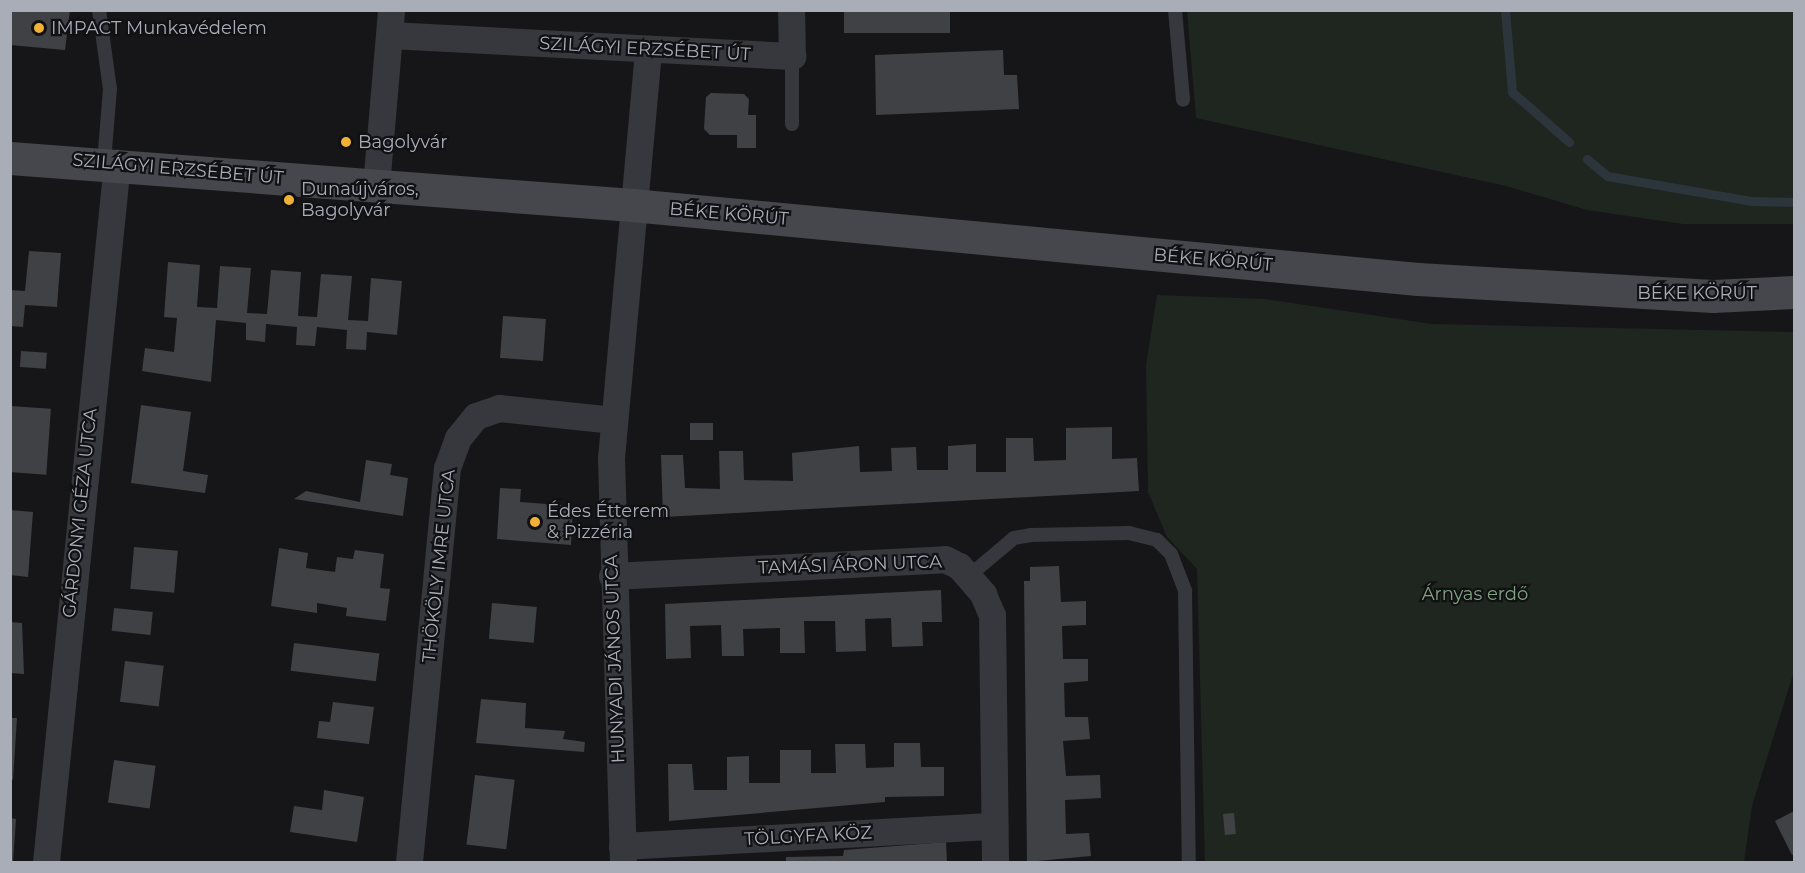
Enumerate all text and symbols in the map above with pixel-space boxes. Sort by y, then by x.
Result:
place label: IMPACT Munkavédelem [51,17,267,39]
marker: IMPACT Munkavédelem [32,21,46,35]
street label: SZILÁGYI ERZSÉBET ÚT [539,33,751,65]
place label: Bagolyvár [358,131,447,153]
marker: Bagolyvár [339,135,353,149]
street label: SZILÁGYI ERZSÉBET ÚT [72,149,284,189]
place label: Dunaújváros, Bagolyvár [301,179,419,222]
marker: Dunaújváros, Bagolyvár [282,193,296,207]
street label: BÉKE KÖRÚT [668,198,790,230]
street label: BÉKE KÖRÚT [1152,244,1274,276]
street label: BÉKE KÖRÚT [1637,282,1757,304]
street label: GÁRDONYI GÉZA UTCA [58,407,102,619]
street label: THÖKÖLY IMRE UTCA [418,468,460,664]
place label: Édes Étterem & Pizzéria [547,501,669,544]
marker: Édes Étterem & Pizzéria [528,515,542,529]
street label: TAMÁSI ÁRON UTCA [758,551,942,579]
street label: HUNYADI JÁNOS UTCA [601,554,629,764]
park label: Árnyas erdő [1422,583,1528,605]
street label: TÖLGYFA KÖZ [744,822,872,850]

